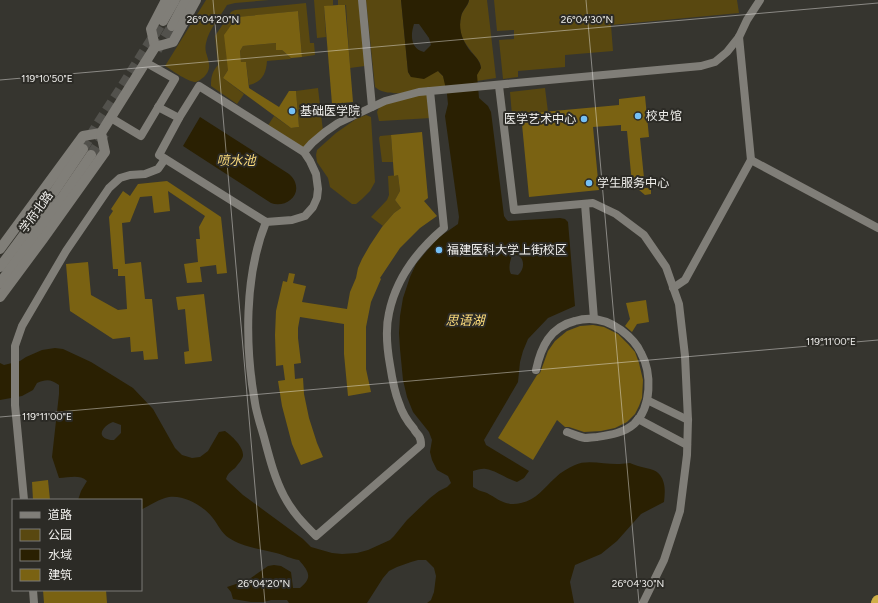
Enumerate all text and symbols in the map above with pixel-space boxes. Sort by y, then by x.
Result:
text: 26°04'20"N [187,13,239,26]
text: 26°04'30"N [561,13,613,26]
text: 119°10'50"E [21,72,73,85]
place label: 基础医学院 [300,104,360,118]
marker: 基础医学院 [287,106,297,116]
place label: 校史馆 [646,109,682,123]
marker: 校史馆 [633,111,643,121]
place label: 医学艺术中心 [504,112,576,126]
marker: 医学艺术中心 [579,114,589,124]
water label: 喷水池 [216,153,257,168]
place label: 学生服务中心 [597,176,669,190]
marker: 学生服务中心 [584,178,594,188]
street label: 学府北路 [16,188,56,236]
place label: 福建医科大学上街校区 [447,243,567,257]
marker: 福建医科大学上街校区 [434,245,444,255]
water label: 思语湖 [445,313,486,328]
text: 119°11'00"E [806,335,856,348]
text: 119°11'00"E [22,410,72,423]
legend [12,499,142,591]
text: 道路 [48,508,72,522]
text: 公园 [48,528,72,542]
text: 水域 [48,548,72,562]
text: 建筑 [48,568,72,582]
text: 26°04'20"N [238,577,290,590]
text: 26°04'30"N [612,577,664,590]

